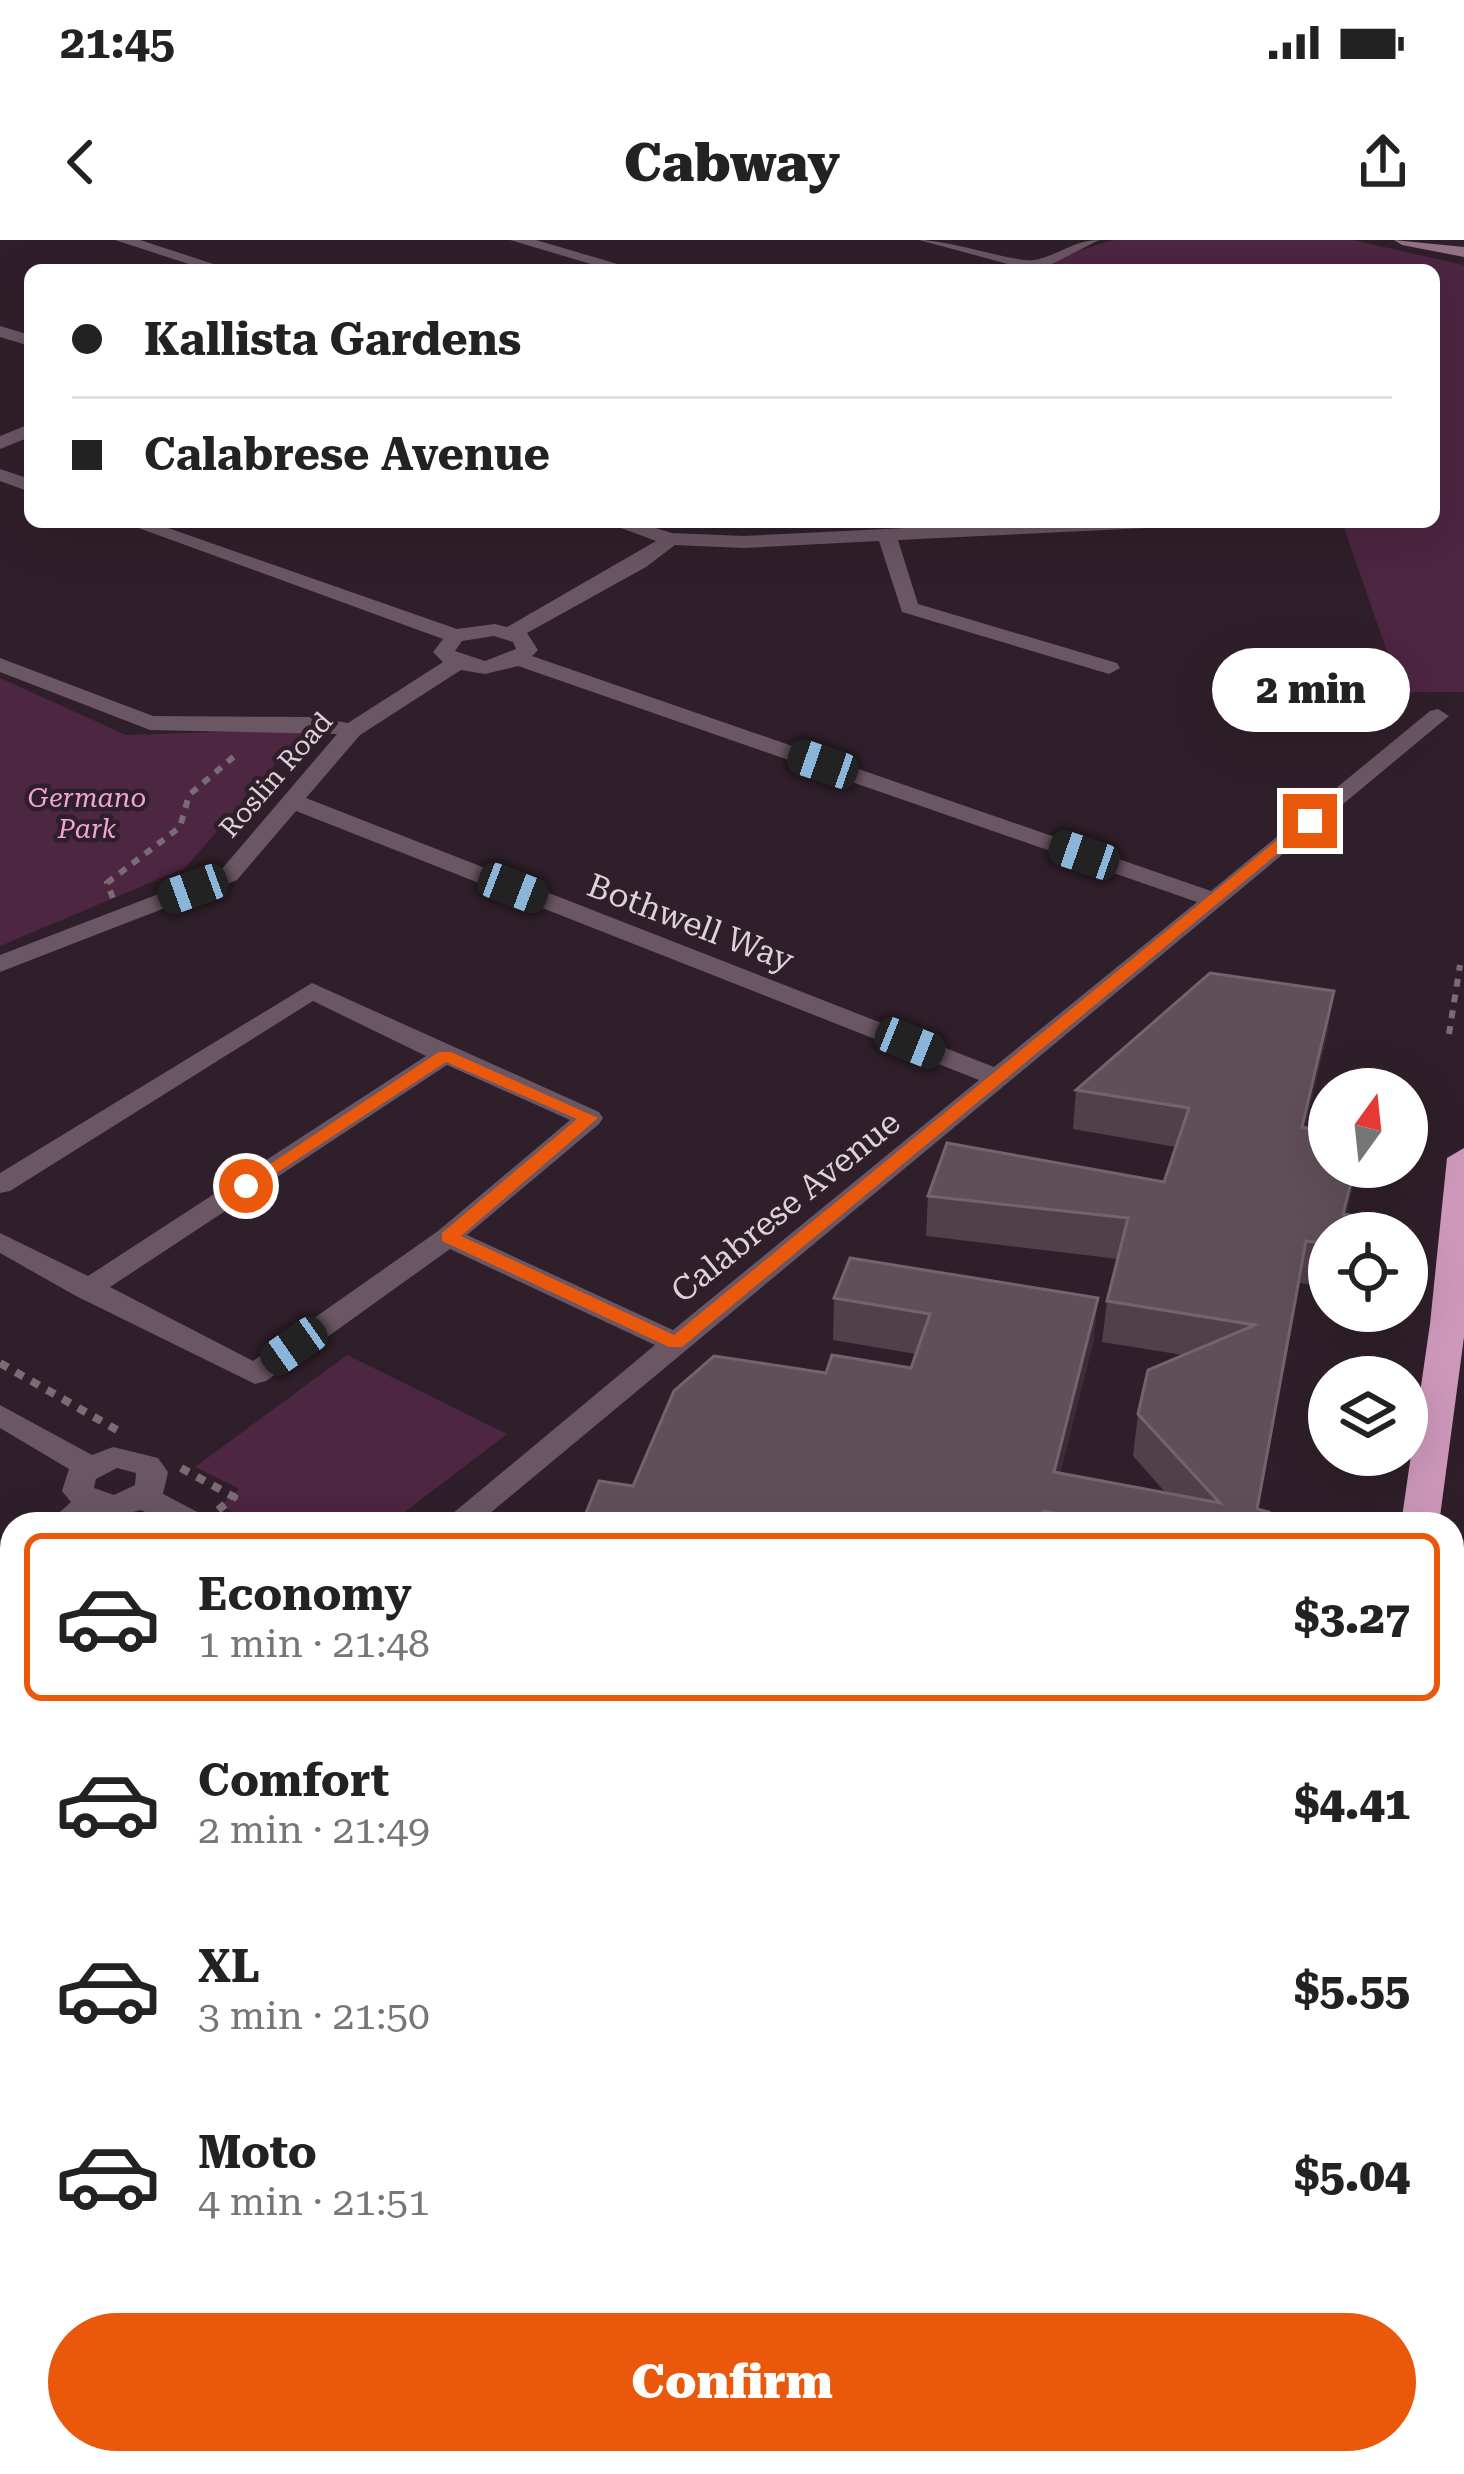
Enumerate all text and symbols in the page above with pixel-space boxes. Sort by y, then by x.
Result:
text: 21:45 [60,16,175,69]
icon: back [48,129,114,195]
icon: share [1350,129,1416,195]
text: Cabway [624,131,840,194]
text: Kallista Gardens [144,313,521,366]
text: Calabrese Avenue [144,428,550,481]
callout: 2 min [1211,647,1409,731]
text: 2 min [1256,667,1366,713]
street label: Roslin Road [213,706,339,844]
car [783,735,863,793]
park label: Germano Park [28,782,146,845]
route end [1283,794,1337,848]
car [1044,826,1124,884]
car [473,858,553,918]
car [153,860,233,918]
street label: Bothwell Way [582,865,800,980]
car [870,1013,950,1073]
north arrow [1308,1068,1428,1188]
map controls [1308,1068,1428,1476]
street label: Calabrese Avenue [663,1102,907,1310]
route start [219,1159,273,1213]
button: locate [1308,1212,1428,1332]
car [254,1311,334,1381]
button: layers [1308,1356,1428,1476]
icon: car [54,1563,162,1671]
text: Economy [198,1568,412,1621]
text: $3.27 [1294,1591,1410,1644]
text: 1 min · 21:48 [198,1621,430,1667]
icon: car [54,1749,162,1857]
text: Comfort [198,1754,389,1807]
text: $4.41 [1294,1777,1410,1830]
text: 2 min · 21:49 [198,1807,430,1853]
icon: car [54,1935,162,2043]
text: XL [198,1940,260,1993]
text: $5.55 [1294,1963,1410,2016]
text: 3 min · 21:50 [198,1993,430,2039]
icon: car [54,2121,162,2229]
text: Moto [198,2126,317,2179]
text: $5.04 [1294,2149,1410,2202]
text: 4 min · 21:51 [198,2179,430,2225]
button: Confirm [48,2313,1416,2451]

